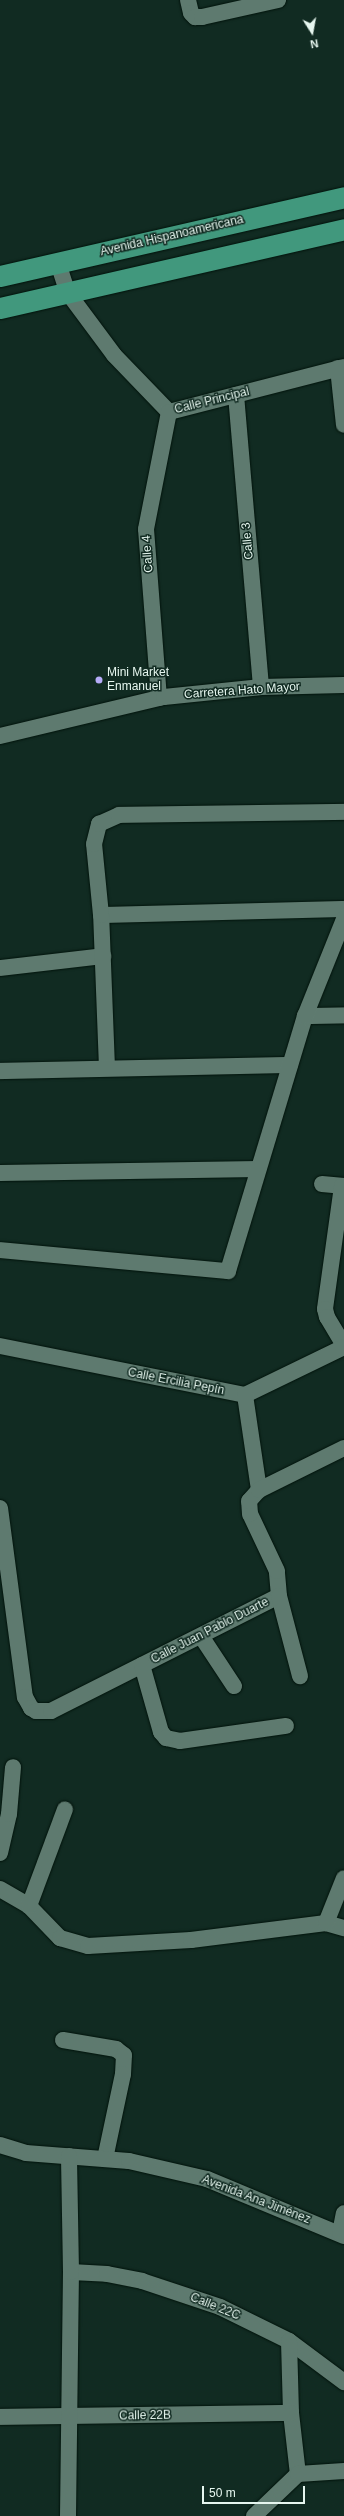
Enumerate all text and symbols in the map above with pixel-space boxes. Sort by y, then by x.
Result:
north arrow [292,12,332,52]
text: N [309,37,319,50]
street label: Avenida Hispanoamericana [99,213,245,259]
street label: Calle Principal [173,385,251,417]
street label: Calle 3 [239,522,257,560]
street label: Calle 4 [140,535,156,573]
place label: Mini Market Enmanuel [107,666,169,694]
marker: Mini Market Enmanuel [94,675,104,685]
street label: Carretera Hato Mayor [184,680,300,702]
street label: Calle Ercilia Pepín [127,1366,225,1398]
street label: Calle Juan Pablo Duarte [149,1595,271,1667]
street label: Avenida Ana Jiménez [199,2173,313,2227]
street label: Calle 22C [188,2290,242,2324]
street label: Calle 22B [119,2408,171,2424]
scale bar [204,2478,307,2504]
text: 50 m [209,2486,236,2500]

